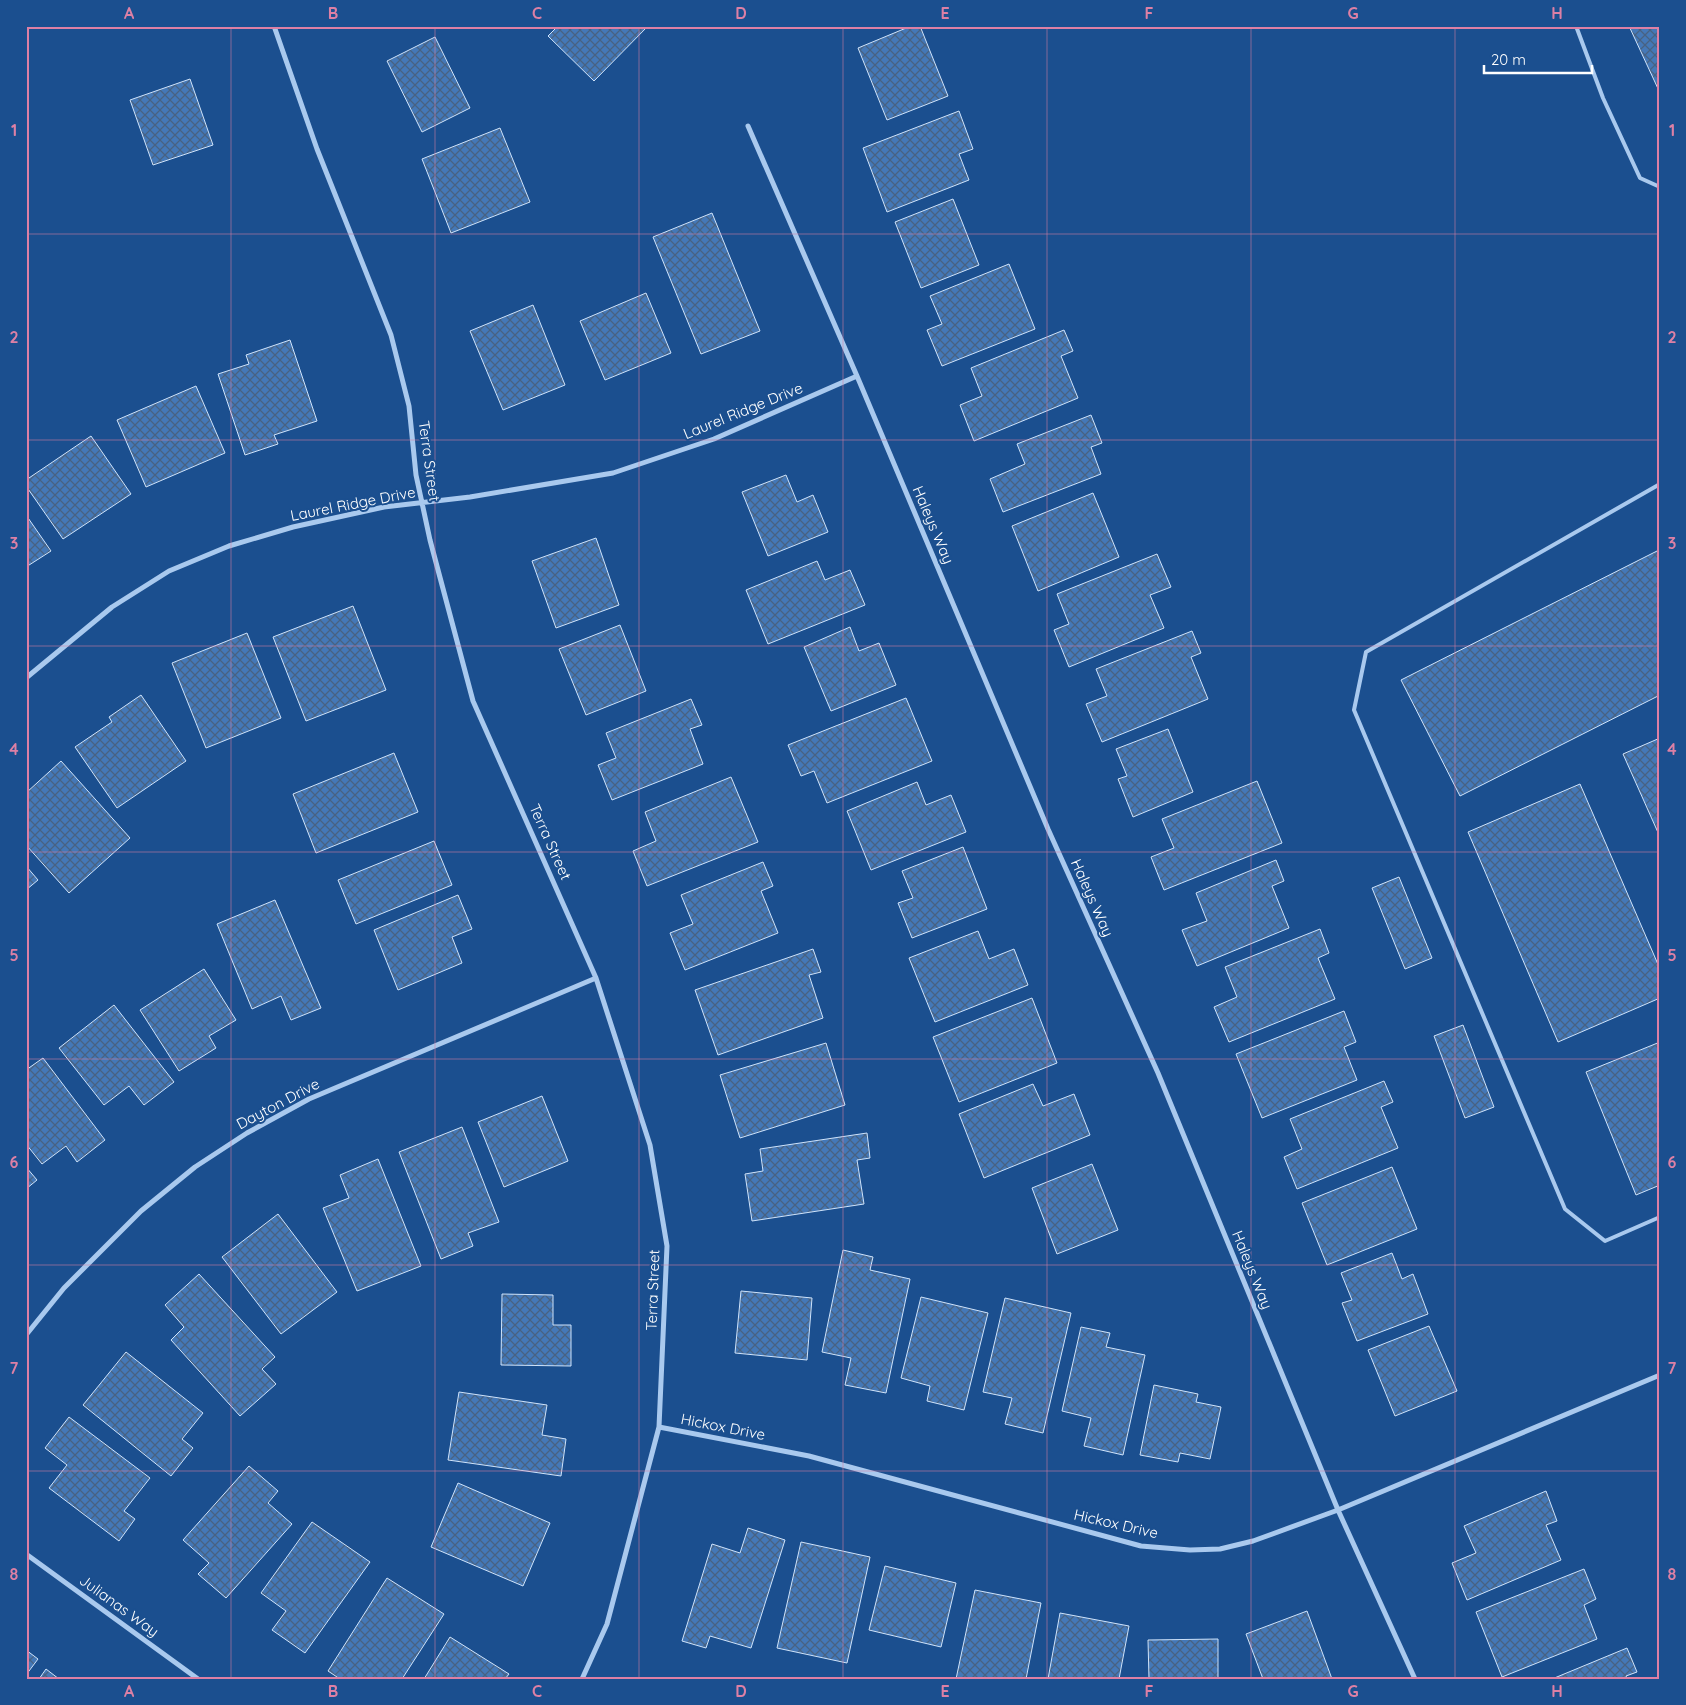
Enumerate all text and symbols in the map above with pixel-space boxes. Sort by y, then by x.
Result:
text: A [124,3,135,23]
text: B [328,3,338,23]
text: C [532,3,542,23]
text: D [735,3,747,23]
text: E [940,3,950,23]
text: F [1145,3,1154,23]
text: G [1347,3,1359,23]
text: H [1551,3,1563,23]
scale bar [1484,42,1591,74]
text: 20 m [1491,50,1526,69]
text: 1 [11,120,17,140]
text: 1 [1669,120,1675,140]
text: 2 [9,327,19,347]
text: 2 [1667,327,1677,347]
street label: Laurel Ridge Drive [680,378,805,443]
street label: Terra Street [414,419,445,503]
street label: Laurel Ridge Drive [289,482,417,525]
street label: Haleys Way [908,483,958,567]
text: 3 [10,533,18,553]
text: 3 [1668,533,1676,553]
text: 4 [9,739,19,759]
text: 4 [1667,739,1677,759]
street label: Terra Street [525,801,576,883]
street label: Haleys Way [1067,856,1118,940]
text: 5 [9,945,19,965]
text: 5 [1667,945,1677,965]
street label: Dayton Drive [233,1074,323,1133]
text: 6 [10,1152,19,1172]
text: 6 [1668,1152,1677,1172]
street label: Haleys Way [1228,1228,1277,1312]
street label: Terra Street [642,1249,663,1331]
text: 7 [10,1358,19,1378]
text: 7 [1668,1358,1677,1378]
street label: Hickox Drive [679,1409,767,1444]
street label: Hickox Drive [1072,1505,1160,1542]
text: 8 [10,1564,19,1584]
text: 8 [1668,1564,1677,1584]
street label: Julianas Way [76,1570,163,1641]
text: A [124,1681,135,1701]
text: B [328,1681,338,1701]
text: C [532,1681,542,1701]
text: D [735,1681,747,1701]
text: E [940,1681,950,1701]
text: F [1145,1681,1154,1701]
text: G [1347,1681,1359,1701]
text: H [1551,1681,1563,1701]

